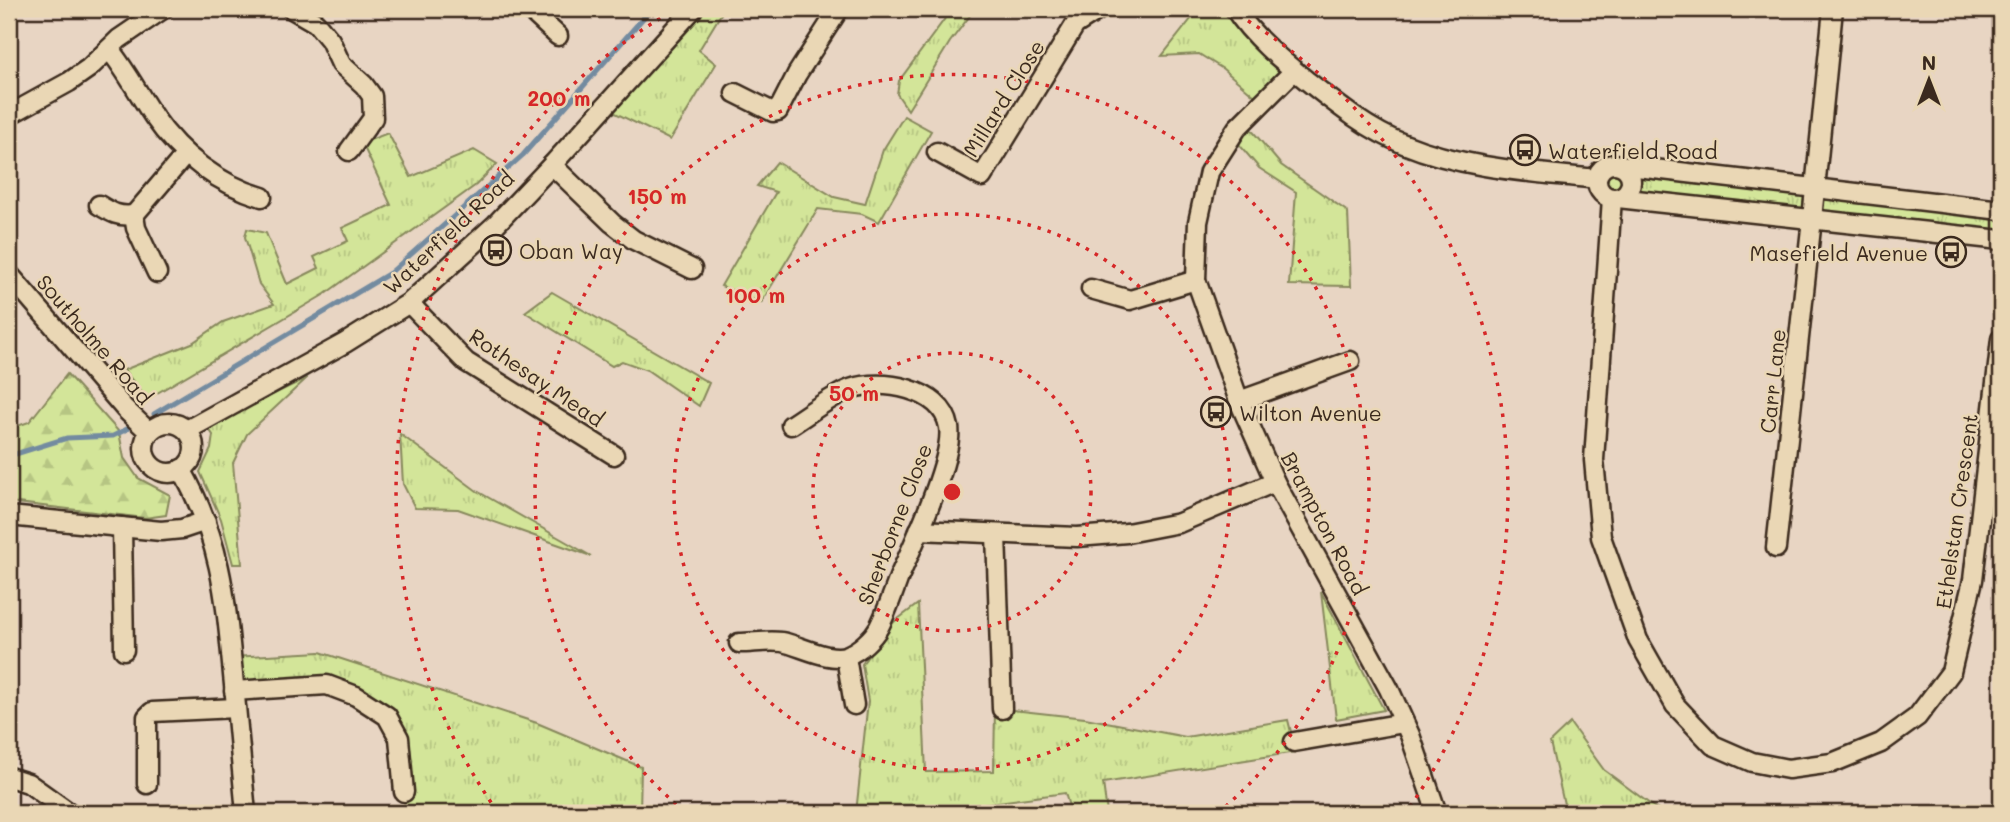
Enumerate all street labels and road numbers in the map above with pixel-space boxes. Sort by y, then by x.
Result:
street label: Millard Close [956,34,1050,162]
street label: Waterfield Road [377,164,519,300]
street label: Southolme Road [31,269,159,409]
street label: Rothesay Mead [464,322,610,432]
street label: Carr Lane [1753,328,1791,434]
street label: Ethelstan Crescent [1929,411,1983,611]
street label: Sherborne Close [851,439,937,609]
street label: Brampton Road [1276,447,1374,599]

